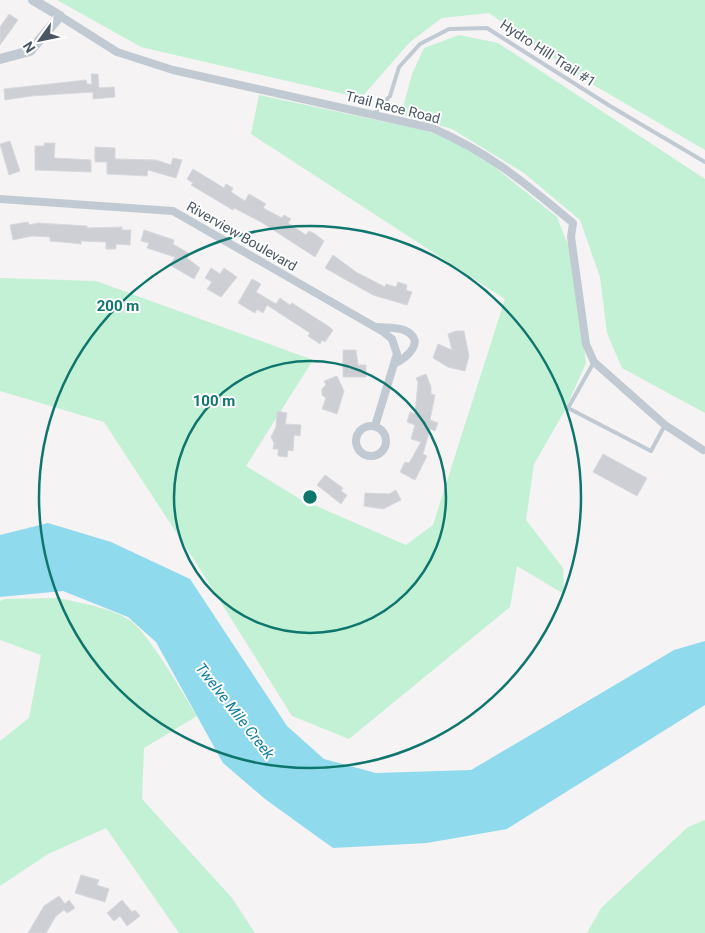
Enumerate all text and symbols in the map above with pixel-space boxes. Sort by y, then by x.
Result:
north arrow [15,15,65,65]
street label: Hydro Hill Trail #1 [497,16,599,90]
text: N [20,39,39,56]
street label: Trail Race Road [344,88,442,126]
street label: Riverview Boulevard [184,198,300,274]
text: 200 m [97,297,139,315]
text: 100 m [193,392,235,410]
centre of rings [301,488,319,506]
water label: Twelve Mile Creek [192,659,278,763]

